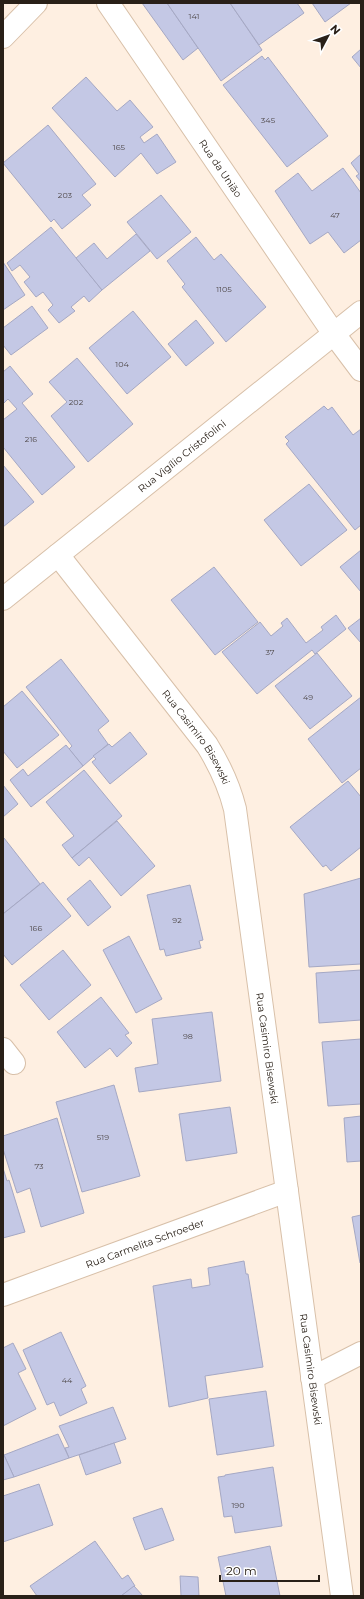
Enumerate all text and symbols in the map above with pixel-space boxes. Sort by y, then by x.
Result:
house number: 141 [189,11,199,21]
north arrow [308,16,348,56]
text: N [327,21,344,37]
house number: 345 [261,115,276,125]
street label: Rua da União [196,137,245,200]
house number: 165 [113,142,126,152]
house number: 203 [58,190,73,200]
house number: 47 [330,210,340,220]
house number: 1105 [216,284,232,294]
house number: 104 [115,359,129,369]
house number: 202 [69,397,84,407]
street label: Rua Vigílio Cristofolini [135,417,228,495]
house number: 216 [25,434,37,444]
house number: 37 [265,647,275,657]
street label: Rua Casimiro Bisewski [159,687,233,786]
house number: 49 [303,692,313,702]
house number: 92 [172,915,182,925]
house number: 166 [30,923,42,933]
street label: Rua Casimiro Bisewski [253,992,282,1105]
house number: 98 [183,1031,193,1041]
house number: 519 [97,1132,109,1142]
house number: 73 [34,1161,44,1171]
street label: Rua Carmelita Schroeder [84,1215,206,1271]
street label: Rua Casimiro Bisewski [297,1313,325,1426]
house number: 44 [62,1375,73,1385]
house number: 190 [231,1500,245,1510]
scale bar [220,1557,319,1583]
text: 20 m [226,1563,257,1578]

